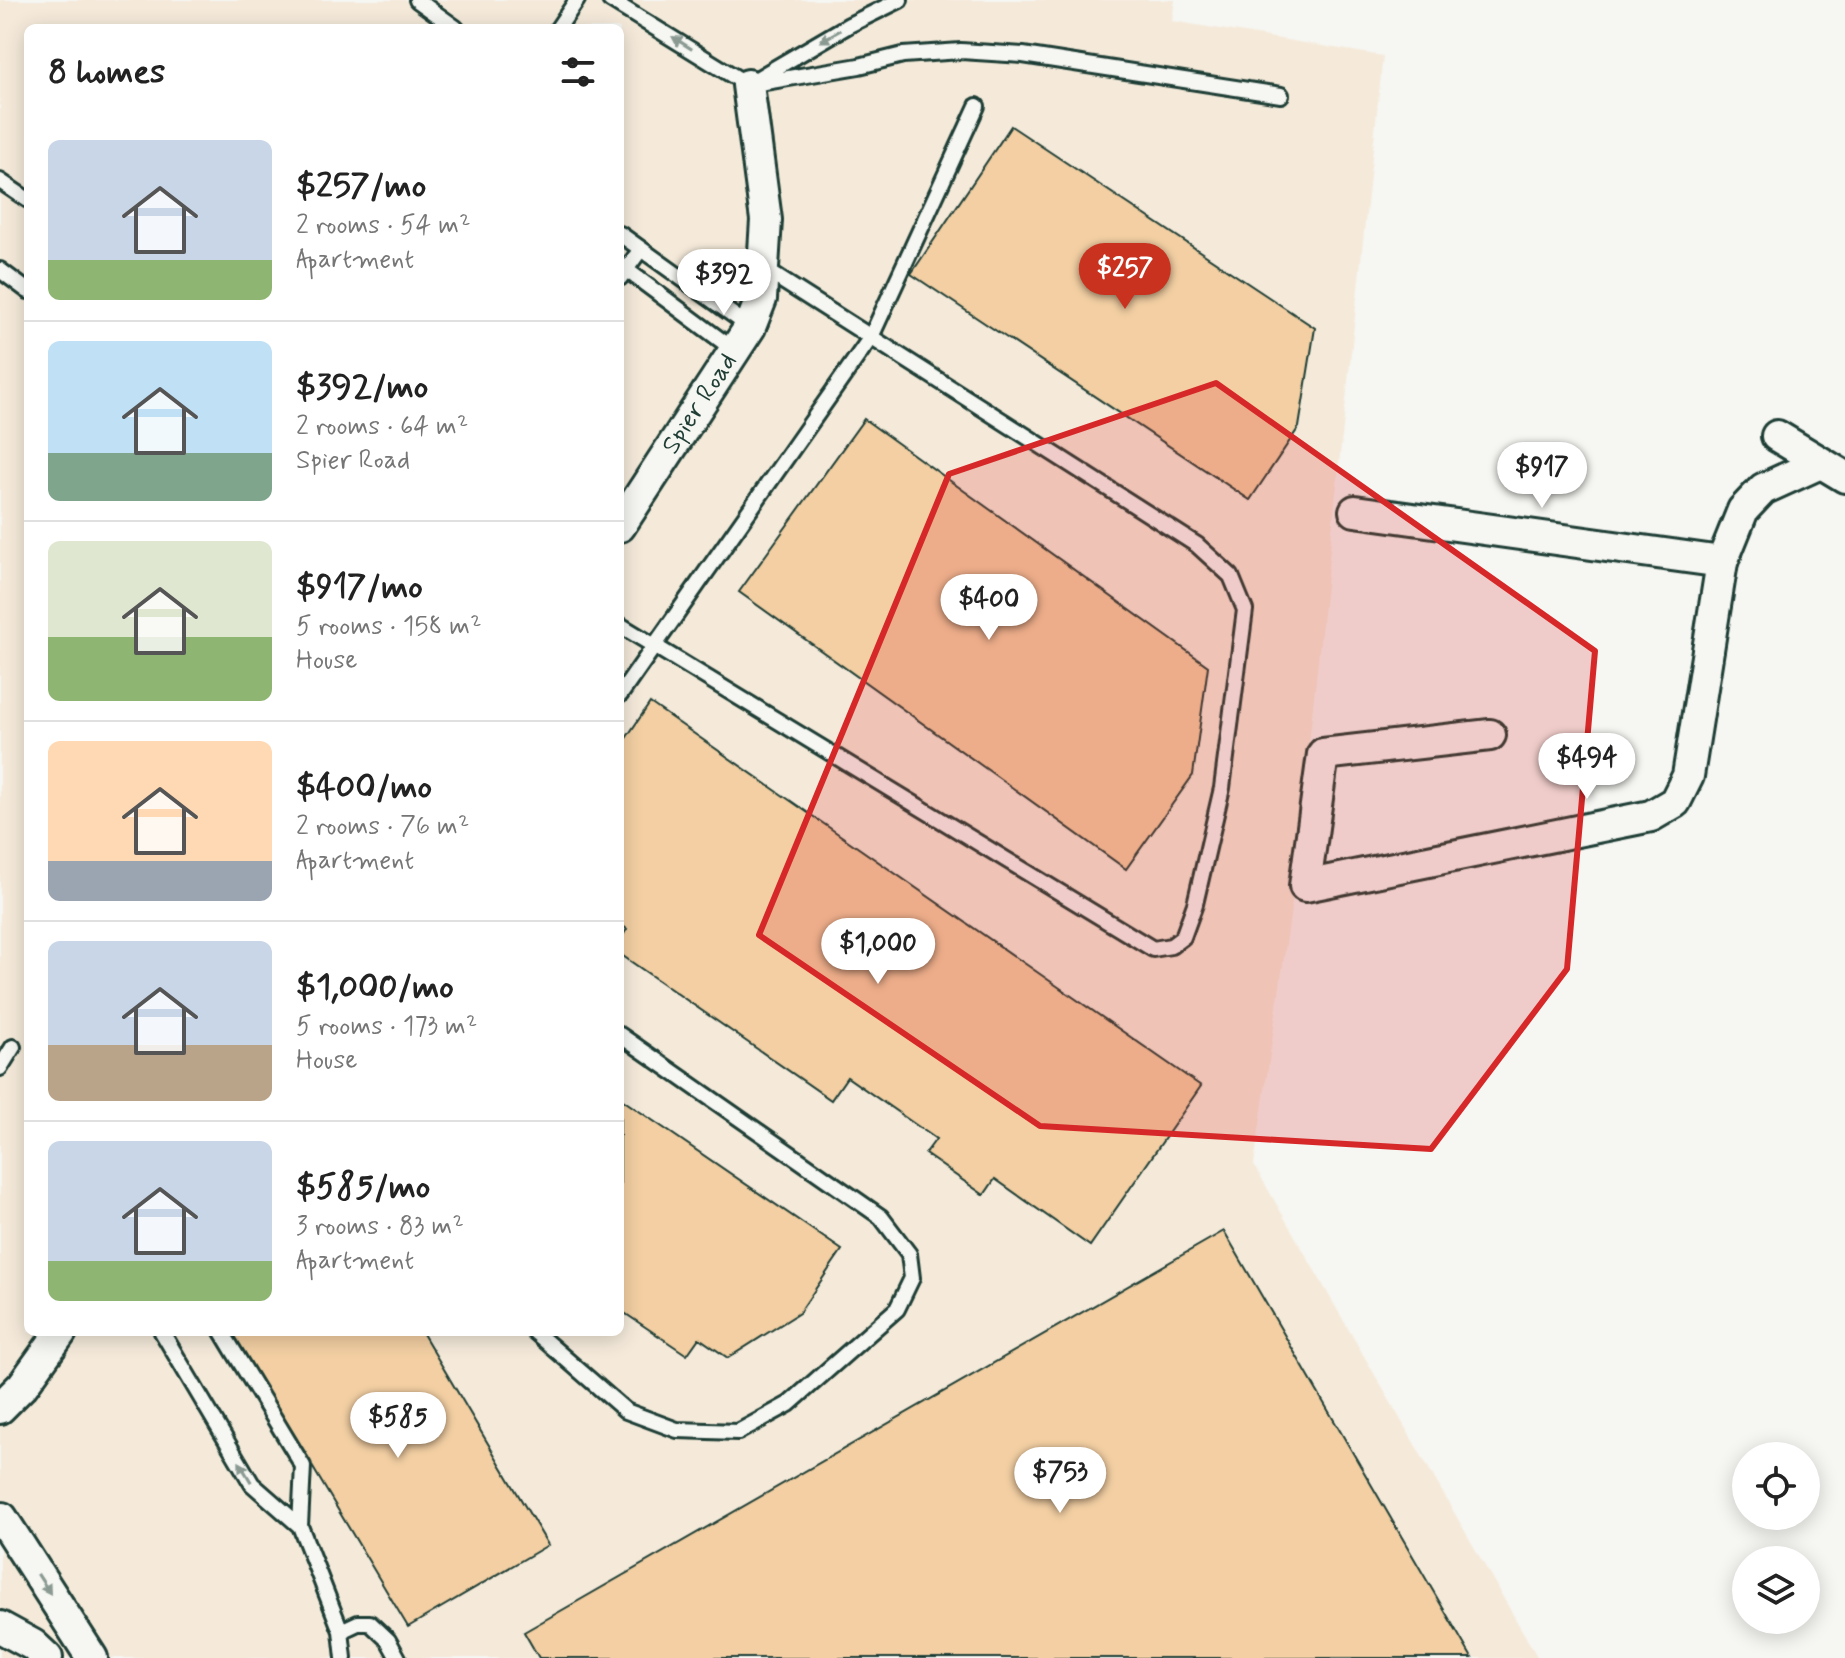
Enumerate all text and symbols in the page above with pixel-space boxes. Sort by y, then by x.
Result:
one-way arrow [819,29,842,43]
one-way arrow [671,36,692,51]
text: 8 homes [48,50,165,95]
icon: filters [556,50,600,94]
text: $257/mo [296,164,426,209]
icon: home [112,172,208,268]
text: 2 rooms · 54 m² [296,209,471,243]
text: Apartment [296,243,414,277]
pin: $257 [1078,243,1172,311]
pin: $392 [677,249,771,317]
text: $257 [1097,252,1153,286]
text: $392 [695,258,753,292]
street label: Spier Road [654,347,745,461]
text: $392/mo [296,365,428,410]
icon: home [112,373,208,469]
text: 2 rooms · 64 m² [296,410,468,444]
pin: $917 [1495,442,1589,510]
text: Spier Road [296,444,410,478]
text: $917 [1515,451,1569,485]
text: $917/mo [296,565,423,610]
icon: home [112,573,208,669]
pin: $400 [942,574,1036,642]
text: $400 [959,583,1019,617]
text: 5 rooms · 158 m² [296,610,482,644]
text: House [296,644,357,678]
pin: $494 [1540,733,1634,801]
text: $494 [1556,742,1618,776]
text: $400/mo [296,765,432,810]
icon: home [112,773,208,869]
text: 2 rooms · 76 m² [296,810,469,844]
text: Apartment [296,844,414,878]
pin: $1,000 [813,918,943,986]
text: $1,000 [839,927,917,961]
text: $1,000/mo [296,965,454,1010]
icon: home [112,973,208,1069]
text: 5 rooms · 173 m² [296,1010,477,1044]
text: House [296,1044,357,1078]
text: $585/mo [296,1165,430,1210]
icon: home [112,1173,208,1269]
text: 3 rooms · 83 m² [296,1210,464,1244]
text: Apartment [296,1244,414,1278]
pin: $585 [351,1392,445,1460]
text: $585 [368,1401,428,1435]
map controls [1732,1442,1820,1634]
button: locate [1732,1442,1820,1530]
pin: $753 [1013,1447,1107,1515]
text: $753 [1032,1456,1088,1490]
one-way arrow [238,1461,252,1483]
button: layers [1732,1546,1820,1634]
one-way arrow [37,1573,52,1594]

